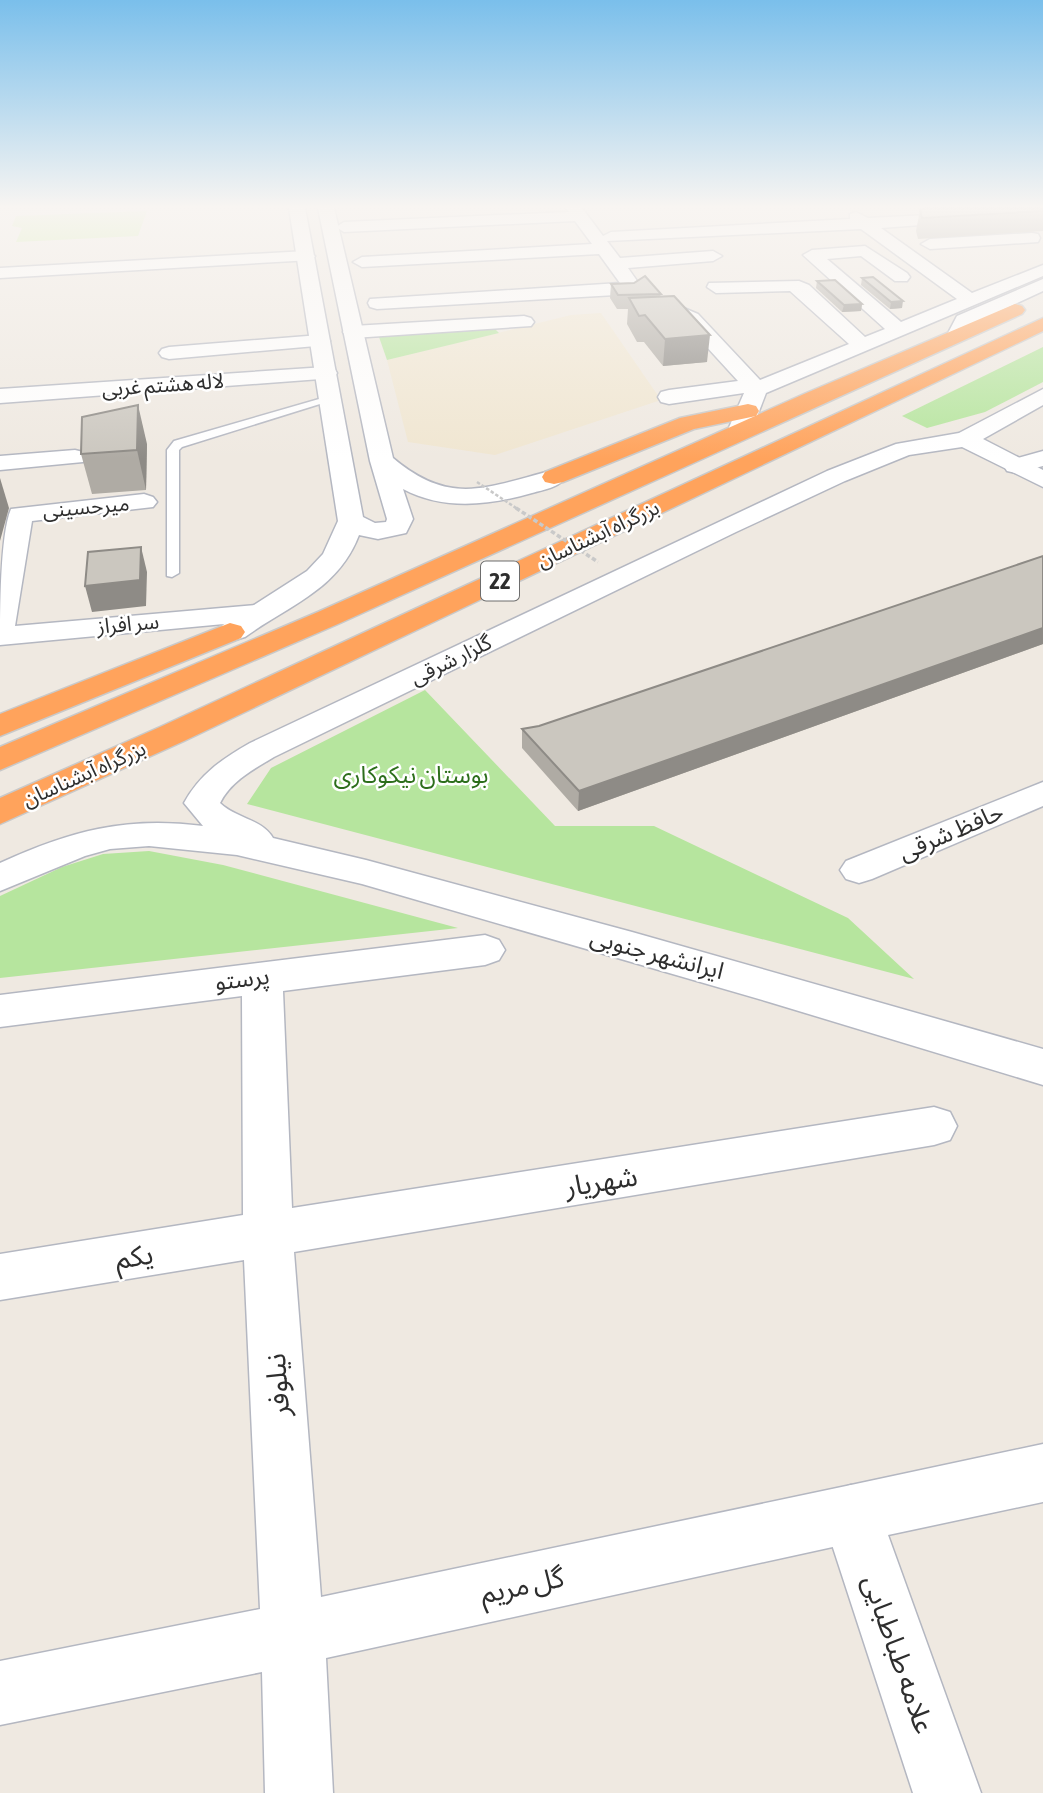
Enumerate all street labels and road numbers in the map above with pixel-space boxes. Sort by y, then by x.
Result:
street label: لاله هشتم غربی [101,368,225,404]
street label: میرحسینی [42,490,130,523]
street label: بزرگراه آبشناسان [533,494,663,573]
road number: 22 [481,562,519,600]
street label: سر افراز [95,608,160,639]
street label: گلزار شرقی [406,629,496,690]
street label: بزرگراه آبشناسان [18,735,149,812]
street label: حافظ شرقی [894,797,1008,867]
street label: ایرانشهر جنوبی [587,923,727,985]
street label: پرستو [213,962,271,997]
street label: شهریار [561,1159,640,1204]
street label: یکم [113,1237,156,1281]
street label: نیلوفر [259,1352,296,1419]
street label: گل مریم [477,1560,569,1615]
street label: علامه طباطبایی [856,1571,941,1738]

